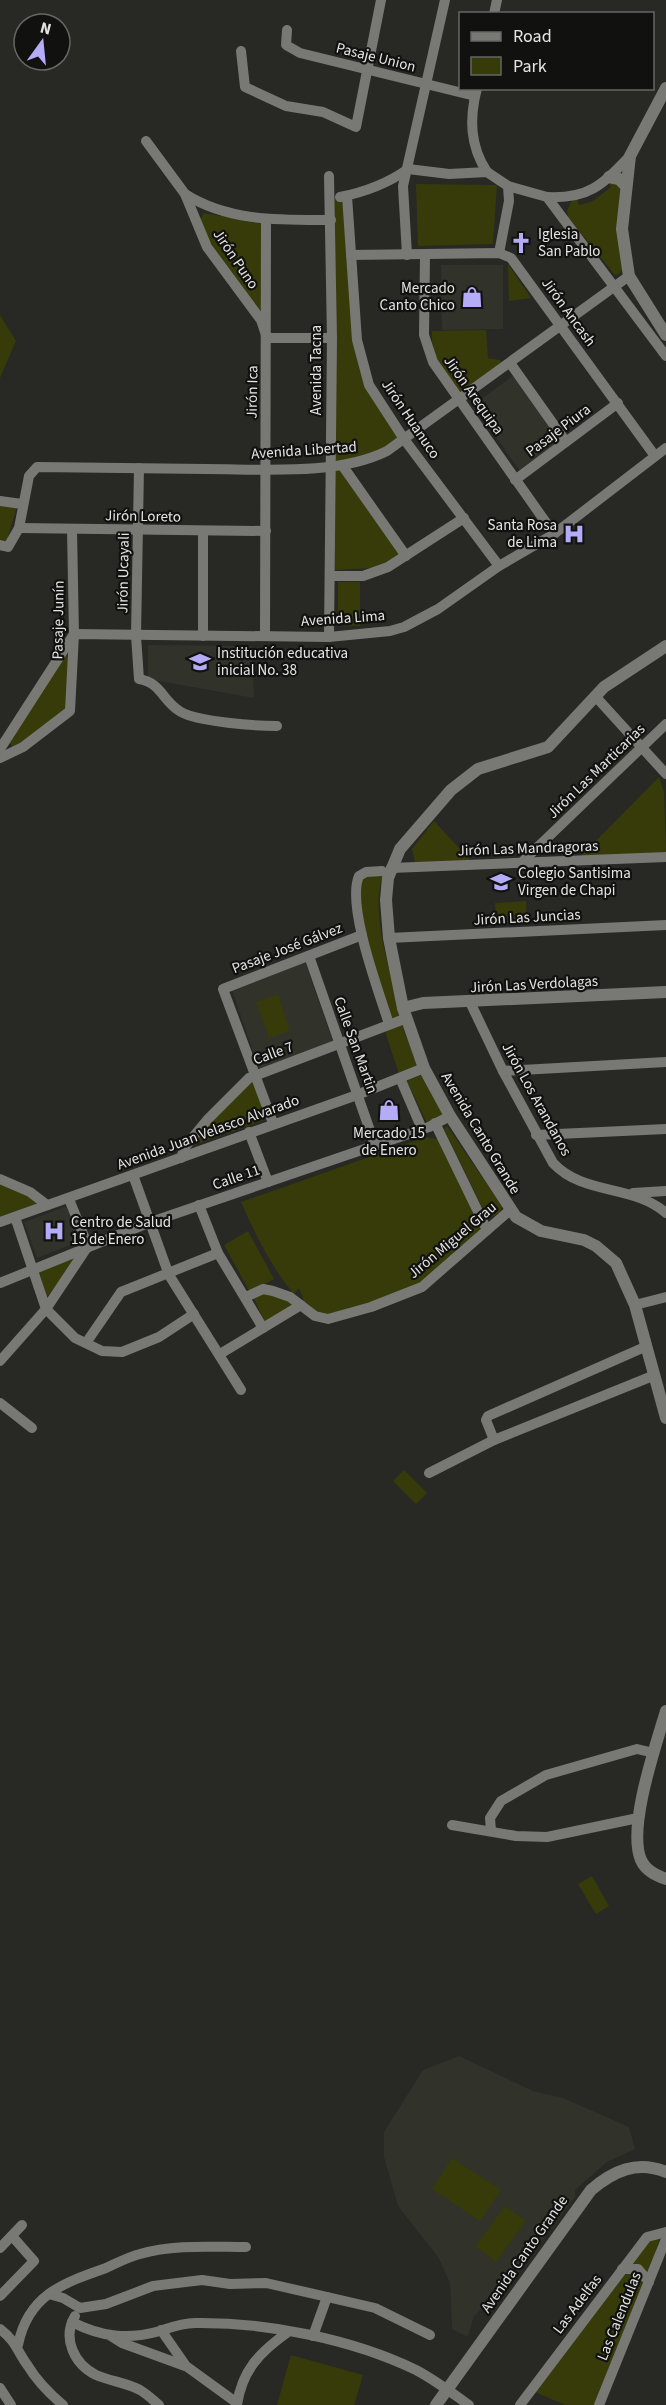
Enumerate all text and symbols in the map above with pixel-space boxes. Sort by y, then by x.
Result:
north arrow [12,12,72,72]
legend [459,12,654,90]
text: N [38,16,54,40]
text: Road [513,24,552,49]
street label: Pasaje Union [334,37,418,78]
text: Park [513,54,547,79]
place label: Iglesia San Pablo [538,224,600,262]
street label: Jirón Puno [208,225,263,293]
church icon: Iglesia San Pablo [509,231,533,255]
street label: Jirón Ancash [536,274,601,351]
place label: Mercado Canto Chico [380,278,455,316]
shop icon: Mercado Canto Chico [460,285,484,309]
street label: Avenida Tacna [306,325,327,415]
street label: Jirón Arequipa [439,352,509,439]
street label: Jirón Ica [242,365,263,419]
street label: Jirón Huanuco [376,375,445,463]
street label: Pasaje Piura [522,399,595,462]
street label: Avenida Libertad [251,436,358,465]
street label: Jirón Loreto [105,505,181,528]
place label: Santa Rosa de Lima [488,515,557,553]
hospital icon: Santa Rosa de Lima [562,522,586,546]
street label: Jirón Ucayali [112,532,135,614]
street label: Pasaje Junín [47,580,70,660]
street label: Avenida Lima [300,605,386,632]
place label: Institución educativa inicial No. 38 [217,643,348,681]
school or university icon: Institución educativa inicial No. 38 [188,650,212,674]
street label: Jirón Las Marticarias [543,719,650,824]
street label: Jirón Las Mandragoras [457,836,599,861]
place label: Colegio Santisima Virgen de Chapi [518,863,631,901]
school or university icon: Colegio Santisima Virgen de Chapi [489,870,513,894]
street label: Jirón Las Juncias [473,904,581,931]
street label: Pasaje José Gálvez [229,918,345,979]
street label: Jirón Las Verdolagas [469,971,599,998]
street label: Calle San Martin [328,994,383,1097]
street label: Calle 7 [250,1036,296,1070]
street label: Jirón Los Arandanos [497,1039,577,1160]
street label: Avenida Canto Grande [436,1068,525,1198]
street label: Avenida Juan Velasco Alvarado [114,1090,302,1175]
shop icon: Mercado 15 de Enero [377,1098,401,1122]
place label: Mercado 15 de Enero [353,1123,425,1161]
street label: Calle 11 [210,1160,263,1195]
street label: Jirón Miguel Grau [404,1197,501,1284]
place label: Centro de Salud 15 de Enero [71,1212,171,1250]
hospital icon: Centro de Salud 15 de Enero [42,1219,66,1243]
street label: Avenida Canto Grande [476,2191,573,2317]
street label: Las Calendulas [592,2269,647,2364]
street label: Las Adelfas [548,2270,607,2338]

